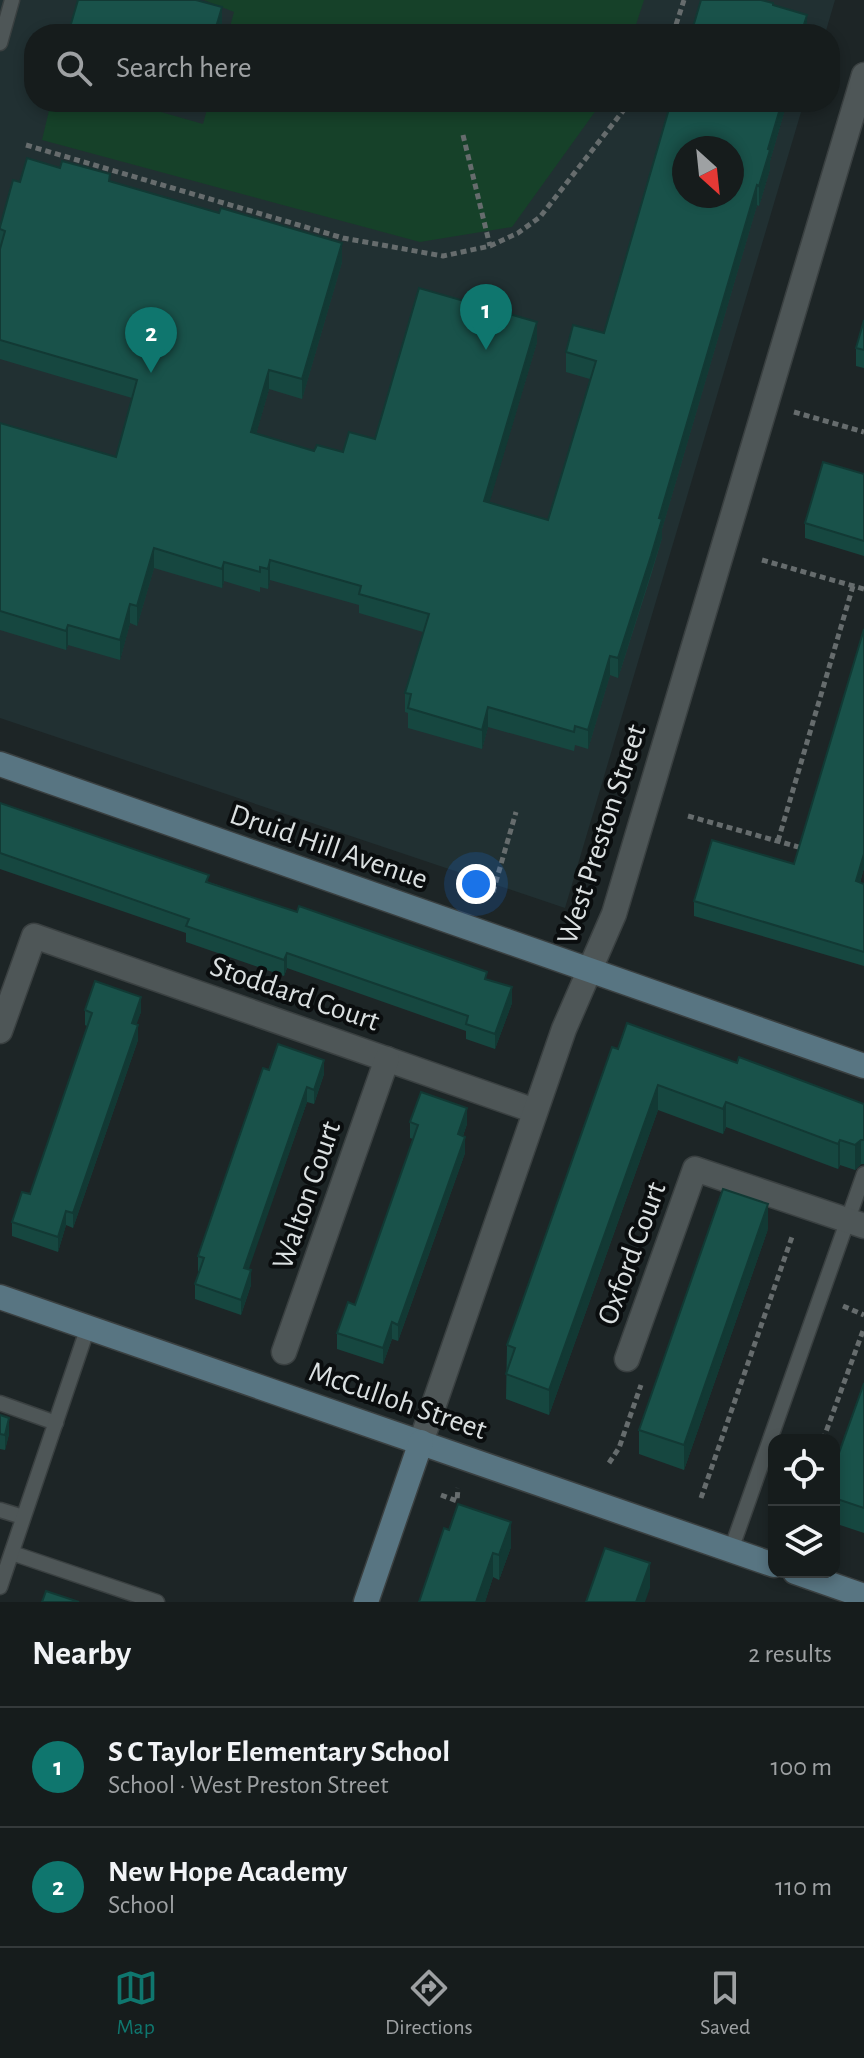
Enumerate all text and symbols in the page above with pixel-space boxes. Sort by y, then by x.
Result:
search box [24,24,840,112]
icon: search [52,46,96,90]
text: Search here [116,53,252,83]
north arrow [672,136,744,208]
pin: 1 [460,284,512,350]
pin: 2 [125,307,177,373]
street label: West Preston Street [552,720,652,948]
street label: Druid Hill Avenue [226,799,431,895]
your location [456,864,496,904]
street label: Stoddard Court [206,951,384,1037]
street label: Walton Court [268,1117,346,1273]
street label: Oxford Court [592,1178,672,1329]
street label: McCulloh Street [305,1357,491,1446]
map controls [768,1434,840,1578]
button: locate [768,1434,840,1506]
button: layers [768,1506,840,1578]
text: Nearby [32,1637,131,1671]
text: 2 results [748,1641,832,1667]
text: S C Taylor Elementary School [108,1737,450,1767]
text: 1 [53,1754,63,1780]
text: 100 m [771,1754,832,1780]
text: School · West Preston Street [108,1772,389,1798]
text: New Hope Academy [108,1857,348,1887]
text: 2 [52,1874,64,1900]
text: 110 m [775,1874,832,1900]
text: School [108,1892,175,1918]
tab: Map [114,1966,158,2040]
tab: Directions [385,1966,473,2040]
tab: Saved [700,1966,750,2040]

